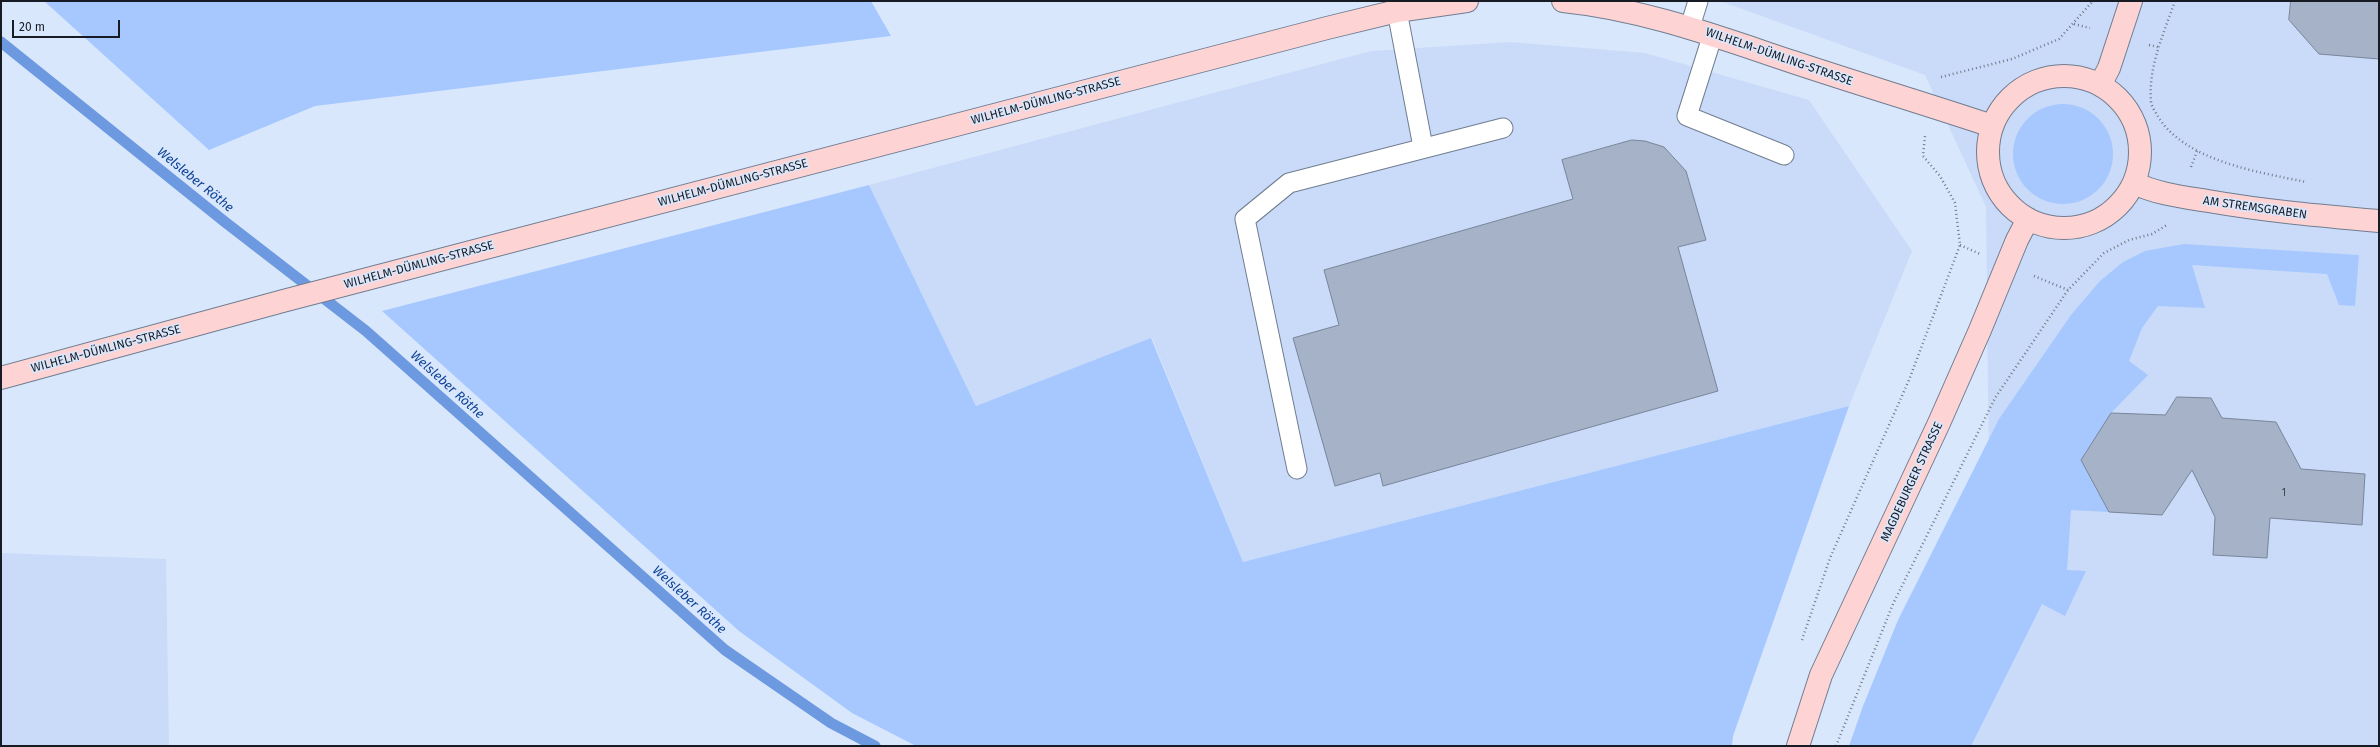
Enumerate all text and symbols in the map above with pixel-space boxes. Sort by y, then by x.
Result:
scale bar [14,12,122,38]
text: 20 m [19,20,45,34]
street label: WILHELM-DÜMLING-STRASSE [1704,25,1854,89]
street label: WILHELM-DÜMLING-STRASSE [969,74,1123,128]
water label: Welsleber Röthe [154,144,236,216]
street label: WILHELM-DÜMLING-STRASSE [656,156,810,210]
street label: AM STREMSGRABEN [2202,194,2308,222]
street label: WILHELM-DÜMLING-STRASSE [342,238,496,292]
street label: WILHELM-DÜMLING-STRASSE [29,322,183,376]
water label: Welsleber Röthe [407,348,487,422]
street label: MAGDEBURGER STRASSE [1878,420,1946,544]
house number: 1 [2282,487,2286,499]
water label: Welsleber Röthe [649,563,729,637]

